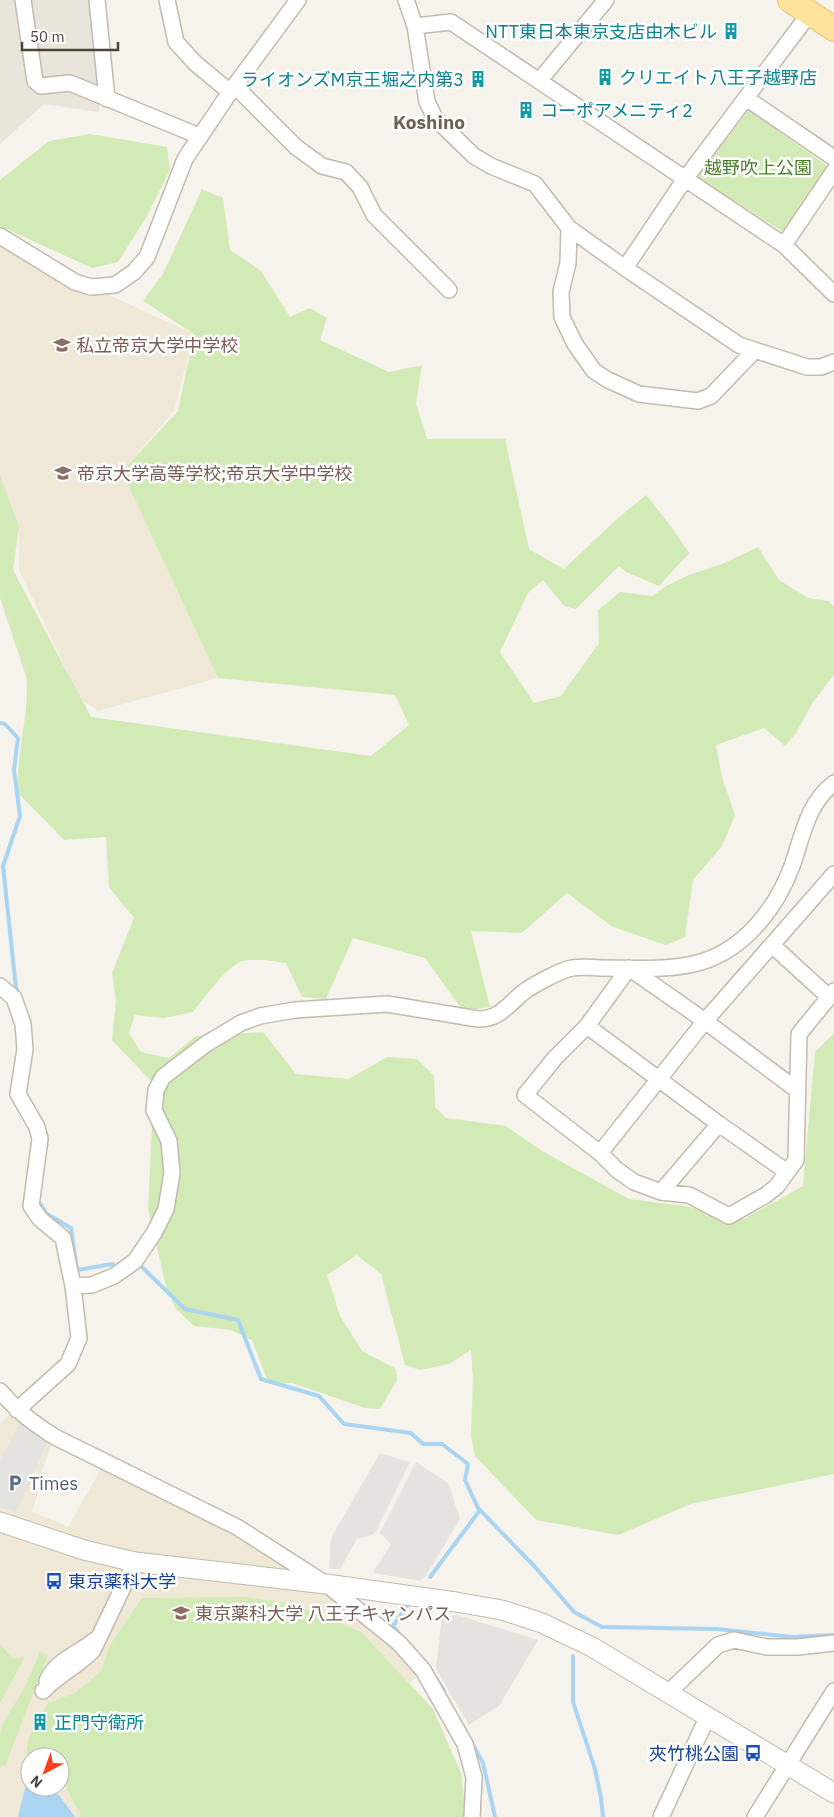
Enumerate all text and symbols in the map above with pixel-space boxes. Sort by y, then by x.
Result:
scale bar [22,20,119,52]
place label: NTT東日本東京支店由木ビル [485,20,717,43]
building icon: NTT東日本東京支店由木ビル [721,21,741,41]
text: 50 m [30,27,65,46]
place label: クリエイト八王子越野店 [619,66,817,89]
building icon: クリエイト八王子越野店 [595,67,615,87]
place label: ライオンズM京王堀之内第3 [241,68,464,91]
building icon: ライオンズM京王堀之内第3 [468,69,488,89]
place label: コーポアメニティ2 [540,99,693,122]
building icon: コーポアメニティ2 [516,100,536,120]
district label: Koshino [393,110,465,134]
park label: 越野吹上公園 [704,156,812,179]
place label: 私立帝京大学中学校 [76,334,238,357]
school or university icon: 私立帝京大学中学校 [52,335,72,355]
place label: 帝京大学高等学校;帝京大学中学校 [77,462,352,485]
school or university icon: 帝京大学高等学校;帝京大学中学校 [53,463,73,483]
place label: Times [29,1472,78,1495]
parking icon: Times [5,1473,25,1493]
place label: 東京薬科大学 [68,1570,176,1593]
bus stop icon: 東京薬科大学 [44,1571,64,1591]
place label: 東京薬科大学 八王子キャンパス [195,1602,451,1625]
school or university icon: 東京薬科大学 八王子キャンパス [171,1603,191,1623]
place label: 正門守衛所 [54,1711,144,1734]
building icon: 正門守衛所 [30,1712,50,1732]
place label: 夾竹桃公園 [649,1742,739,1765]
bus stop icon: 夾竹桃公園 [743,1743,763,1763]
north arrow [20,1747,70,1797]
text: N [27,1772,46,1792]

